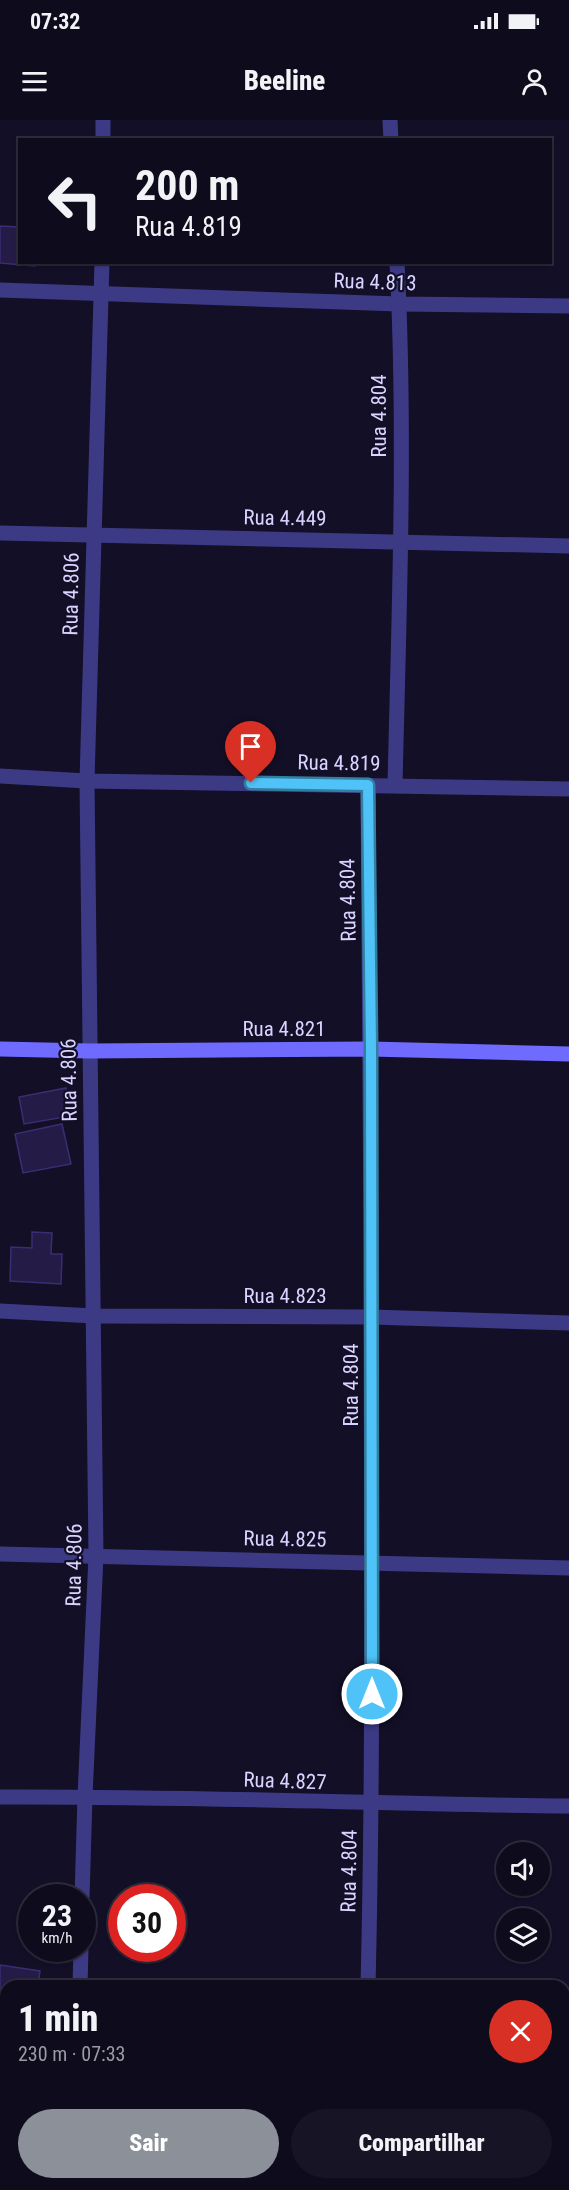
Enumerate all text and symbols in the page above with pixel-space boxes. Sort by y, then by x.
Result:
text: 07:32 [30,9,81,34]
icon: menu [18,65,51,98]
text: Beeline [244,65,325,97]
icon: person [518,65,551,98]
text: 200 m [135,161,240,210]
icon: left [36,162,114,240]
text: Rua 4.819 [135,211,242,243]
street label: Rua 4.813 [333,269,417,295]
street label: Rua 4.804 [367,374,391,458]
street label: Rua 4.449 [243,505,327,531]
street label: Rua 4.806 [58,552,84,636]
pin [225,721,276,783]
icon: arrive [234,730,267,763]
street label: Rua 4.819 [297,750,381,776]
street label: Rua 4.804 [335,858,361,942]
street label: Rua 4.821 [242,1017,326,1041]
street label: Rua 4.806 [56,1038,82,1122]
street label: Rua 4.823 [243,1284,327,1308]
street label: Rua 4.804 [339,1343,363,1427]
street label: Rua 4.806 [61,1523,87,1607]
street label: Rua 4.825 [243,1526,327,1552]
position arrow [340,1662,404,1726]
street label: Rua 4.827 [243,1768,327,1794]
street label: Rua 4.804 [336,1829,362,1913]
map controls [496,1842,550,1962]
button: sound [496,1842,550,1896]
speed limit sign: 30 [108,1884,186,1962]
text: 23 [42,1898,72,1933]
button: layers [496,1908,550,1962]
text: km/h [42,1929,72,1947]
text: 1 min [18,1998,98,2040]
button: close [489,2000,552,2063]
text: 230 m · 07:33 [18,2042,125,2066]
button: Sair [18,2109,279,2178]
button: Compartilhar [291,2109,552,2178]

